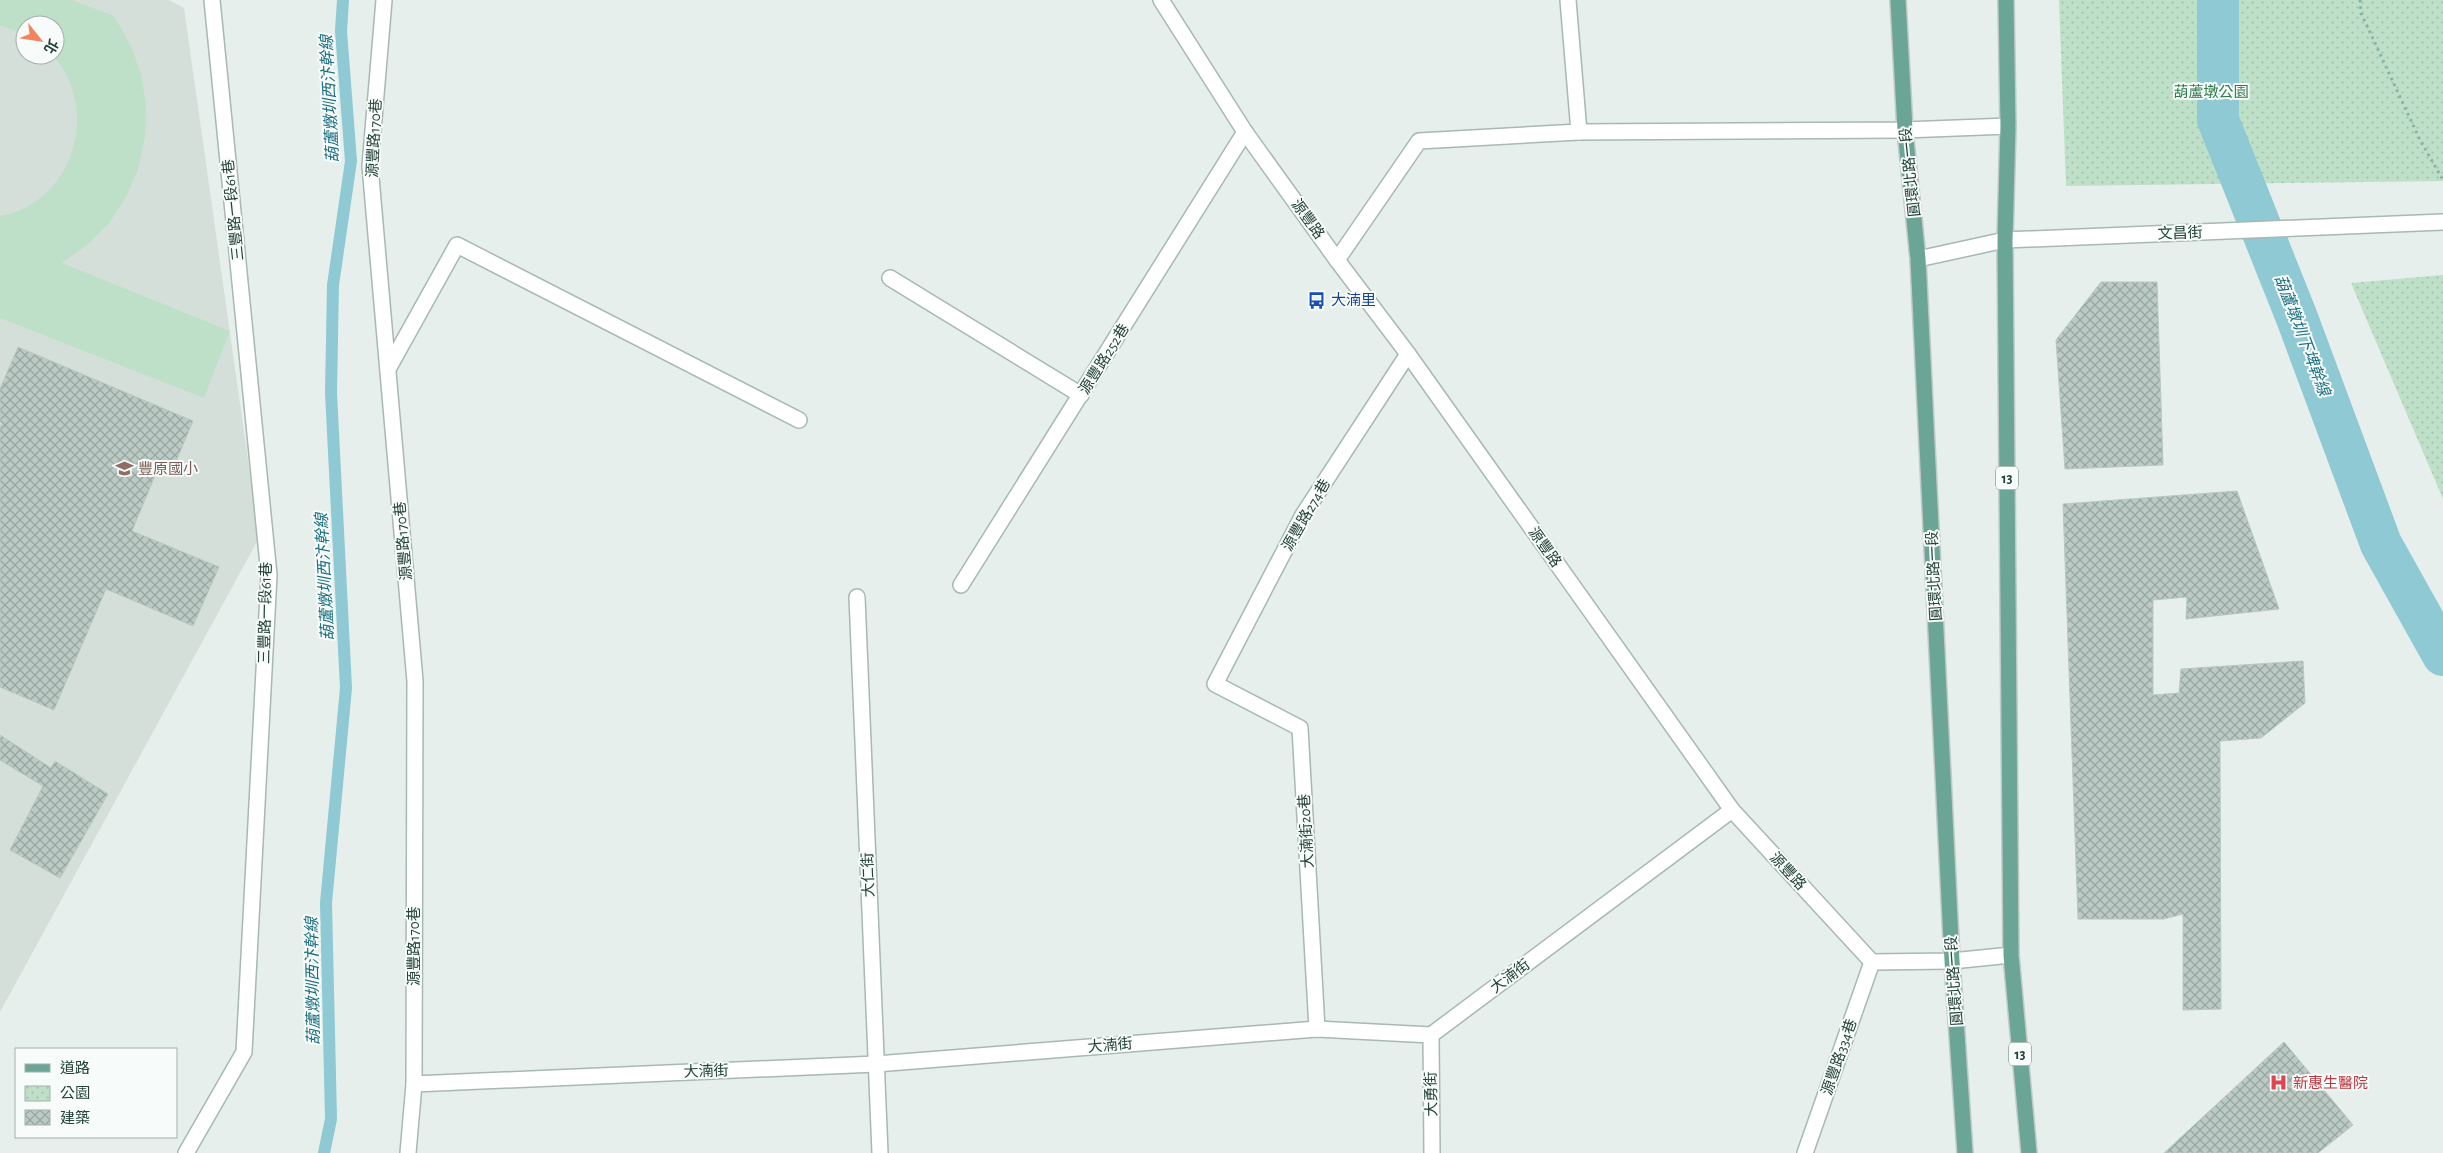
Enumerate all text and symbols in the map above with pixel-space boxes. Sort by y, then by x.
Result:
north arrow [15,15,65,65]
water label: 葫蘆燉圳西汴幹線 [318,33,341,163]
text: 北 [41,36,61,56]
park label: 葫蘆墩公園 [2173,83,2249,100]
street label: 源豐路170巷 [364,98,384,178]
street label: 圓環北路一段 [1896,126,1923,218]
street label: 三豐路一段61巷 [220,158,246,262]
street label: 源豐路 [1288,196,1328,242]
street label: 文昌街 [2157,224,2203,242]
water label: 葫蘆墩圳下埤幹線 [2272,272,2334,400]
bus stop icon: 大湳里 [1307,290,1327,310]
place label: 大湳里 [1331,292,1376,308]
street label: 源豐路252巷 [1076,321,1132,397]
school or university icon: 豐原國小 [114,459,134,479]
place label: 豐原國小 [138,461,198,477]
road number: 13 [1996,466,2018,489]
street label: 源豐路274巷 [1279,476,1333,554]
street label: 源豐路170巷 [392,501,414,581]
water label: 葫蘆燉圳西汴幹線 [313,511,336,641]
street label: 源豐路 [1526,524,1564,570]
street label: 圓環北路一段 [1923,531,1944,621]
street label: 三豐路一段61巷 [256,562,274,664]
street label: 大湳街20巷 [1296,793,1316,869]
street label: 源豐路 [1767,849,1809,893]
street label: 大仁街 [859,852,877,898]
street label: 源豐路170巷 [406,906,422,986]
water label: 葫蘆燉圳西汴幹線 [303,915,322,1045]
street label: 圓環北路一段 [1942,936,1965,1027]
street label: 大湳街 [1487,956,1533,996]
street label: 源豐路334巷 [1818,1017,1860,1097]
street label: 大湳街 [1087,1035,1133,1055]
road number: 13 [2009,1042,2031,1066]
legend [15,1048,178,1138]
text: 道路 [60,1060,90,1076]
street label: 大湳街 [683,1062,729,1080]
street label: 大勇街 [1423,1071,1439,1117]
hospital icon: 新惠生醫院 [2269,1073,2289,1093]
place label: 新惠生醫院 [2293,1075,2368,1091]
text: 公園 [60,1086,90,1101]
text: 建築 [60,1110,90,1126]

